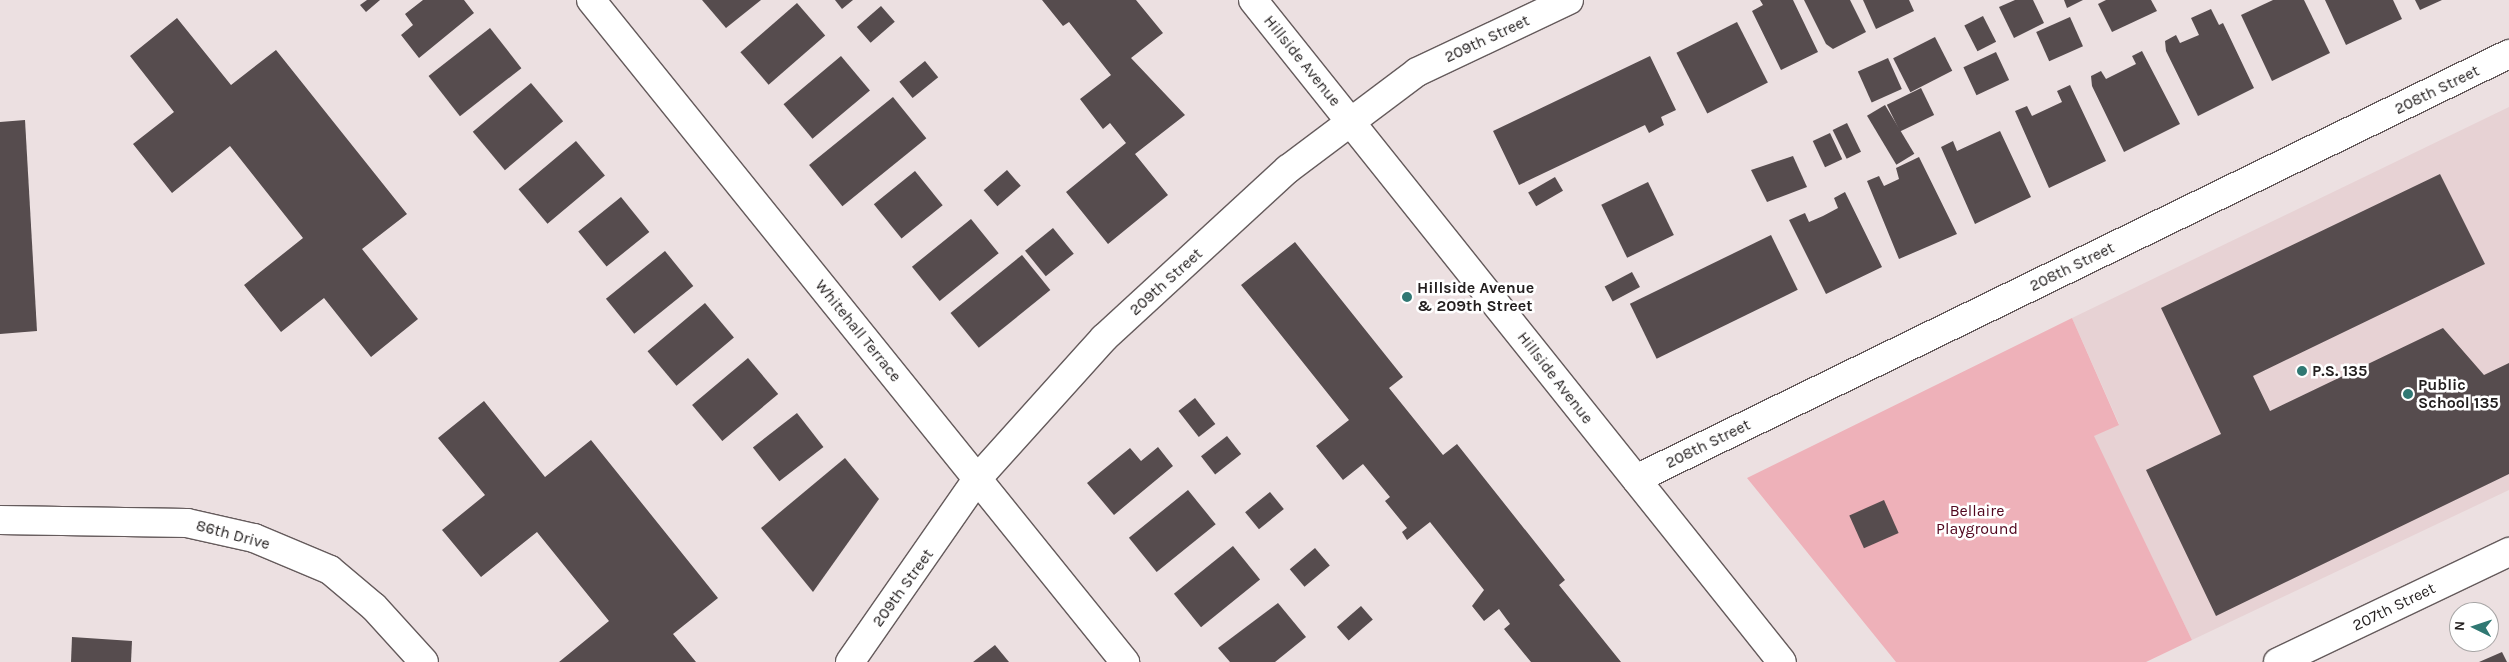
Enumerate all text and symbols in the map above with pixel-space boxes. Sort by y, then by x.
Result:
street label: 209th Street [1442,11,1532,67]
street label: Hillside Avenue [1259,12,1345,110]
street label: 208th Street [2391,61,2483,119]
street label: 208th Street [2026,238,2118,296]
street label: 209th Street [1126,244,1206,320]
street label: Whitehall Terrace [811,276,905,386]
place label: Hillside Avenue & 209th Street [1417,278,1534,316]
marker: Hillside Avenue & 209th Street [1401,291,1413,303]
street label: Hillside Avenue [1513,328,1597,428]
place label: P.S. 135 [2312,361,2367,381]
marker: P.S. 135 [2296,365,2308,377]
place label: Public School 135 [2418,375,2499,413]
marker: Public School 135 [2402,388,2414,400]
street label: 208th Street [1662,415,1754,473]
park label: Bellaire Playground [1936,501,2018,539]
street label: 86th Drive [194,516,272,554]
street label: 209th Street [868,545,938,631]
street label: 207th Street [2349,579,2439,635]
north arrow [2449,602,2499,652]
text: N [2451,620,2468,632]

